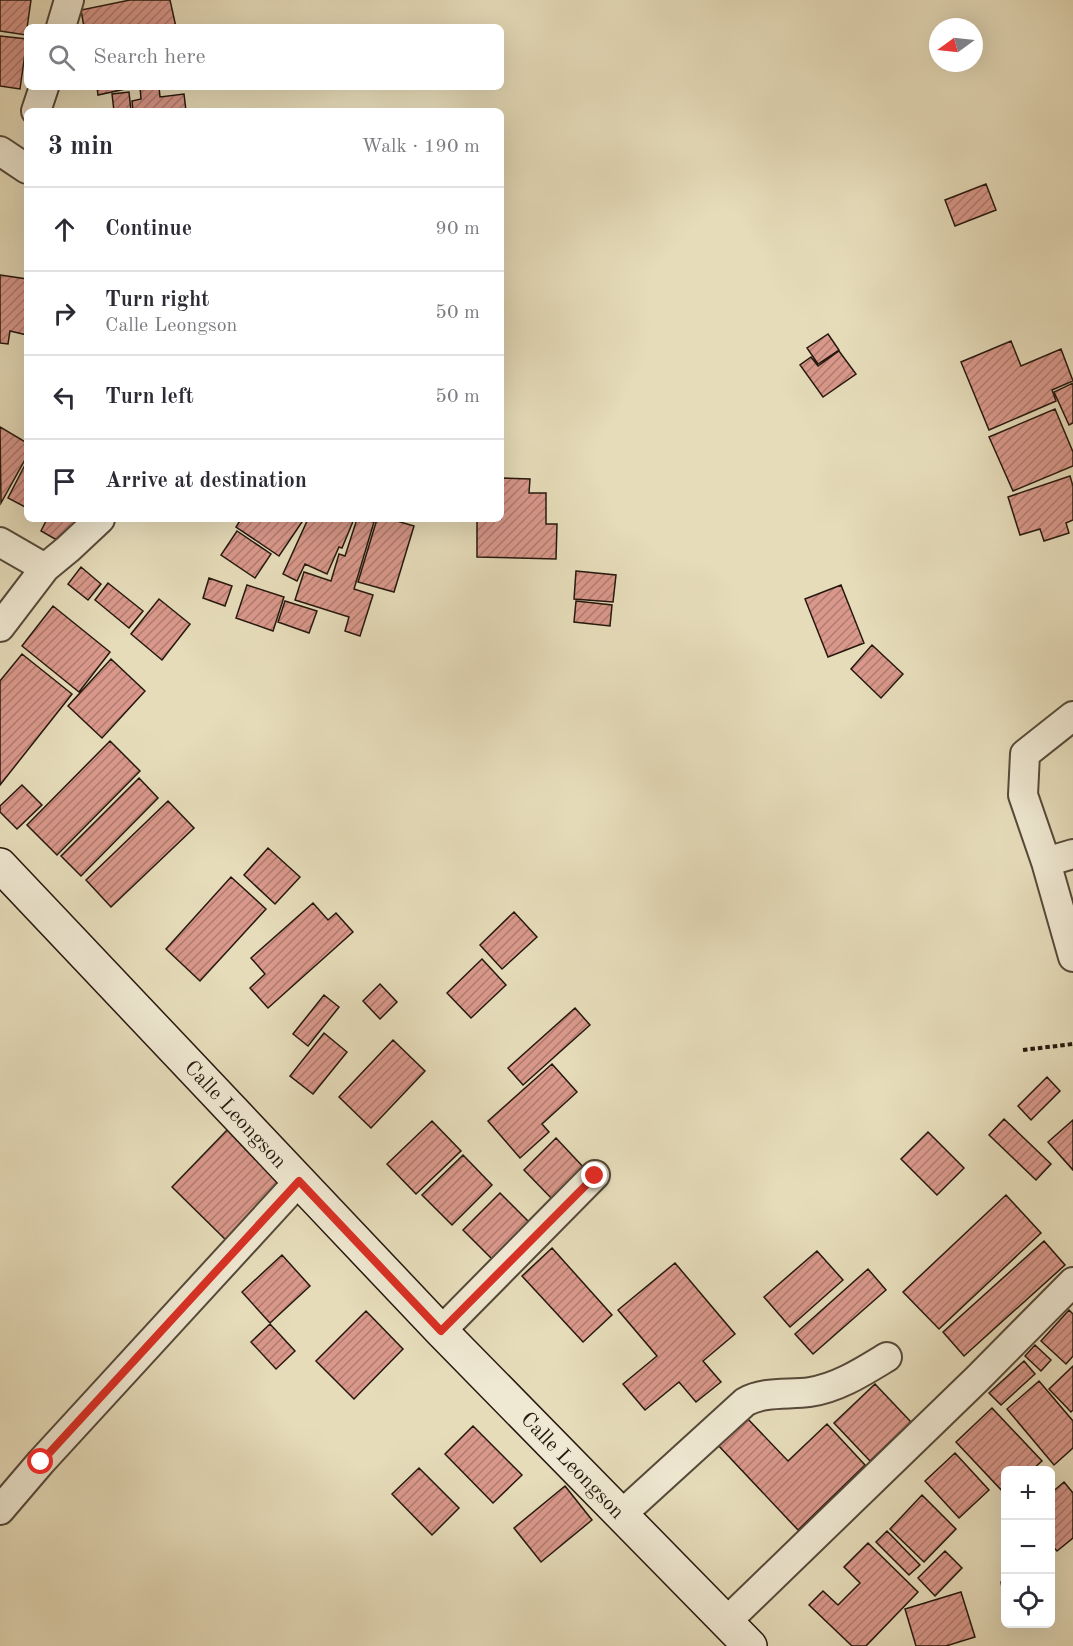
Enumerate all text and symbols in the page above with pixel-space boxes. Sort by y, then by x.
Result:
north arrow [929,18,983,72]
search box [24,24,504,90]
icon: search [45,41,78,74]
text: Search here [93,46,206,68]
text: 3 min [48,134,113,160]
text: Walk · 190 m [361,137,480,157]
icon: ahead [48,213,81,246]
text: Continue [105,218,192,240]
text: 90 m [435,219,480,239]
text: Turn right [105,289,209,311]
icon: right [48,297,81,330]
text: 50 m [435,303,480,323]
text: Calle Leongson [105,316,237,336]
icon: left [48,381,81,414]
text: Turn left [105,386,194,408]
text: 50 m [435,387,480,407]
icon: arrive [48,465,81,498]
text: Arrive at destination [105,470,307,492]
street label: Calle Leongson [180,1057,290,1173]
route end [581,1162,607,1188]
street label: Calle Leongson [516,1409,628,1523]
route start [27,1448,53,1474]
map controls [1001,1466,1055,1628]
button: + [1001,1466,1055,1520]
button: − [1001,1520,1055,1574]
button: locate [1001,1574,1055,1628]

